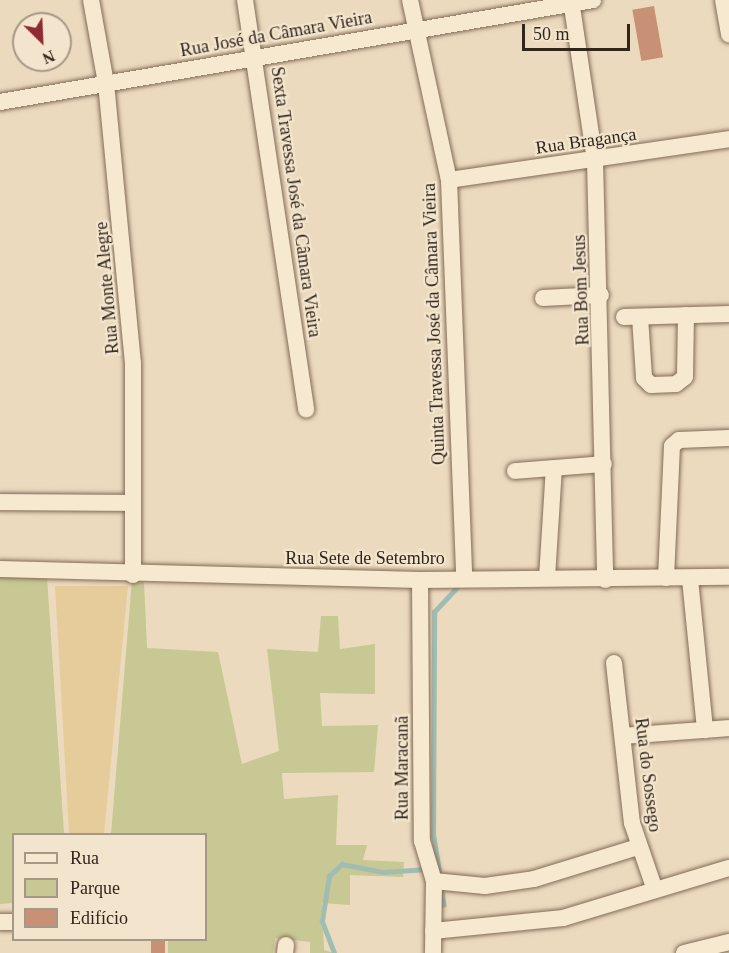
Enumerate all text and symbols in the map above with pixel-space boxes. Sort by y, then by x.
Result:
street label: Rua José da Câmara Vieira [178,6,374,62]
north arrow [12,12,72,72]
scale bar [525,12,633,50]
text: 50 m [533,24,570,44]
text: N [40,47,57,67]
street label: Sexta Travessa José da Câmara Vieira [266,65,326,339]
street label: Rua Bragança [534,123,638,159]
street label: Quinta Travessa José da Câmara Vieira [418,182,450,466]
street label: Rua Monte Alegre [90,220,124,356]
street label: Rua Bom Jesus [568,234,594,346]
street label: Rua Sete de Setembro [285,547,445,569]
street label: Rua Maracanã [391,716,413,820]
street label: Rua do Sossego [630,717,666,833]
legend [12,833,207,941]
text: Rua [70,848,99,868]
text: Parque [70,878,120,898]
text: Edifício [70,908,128,928]

